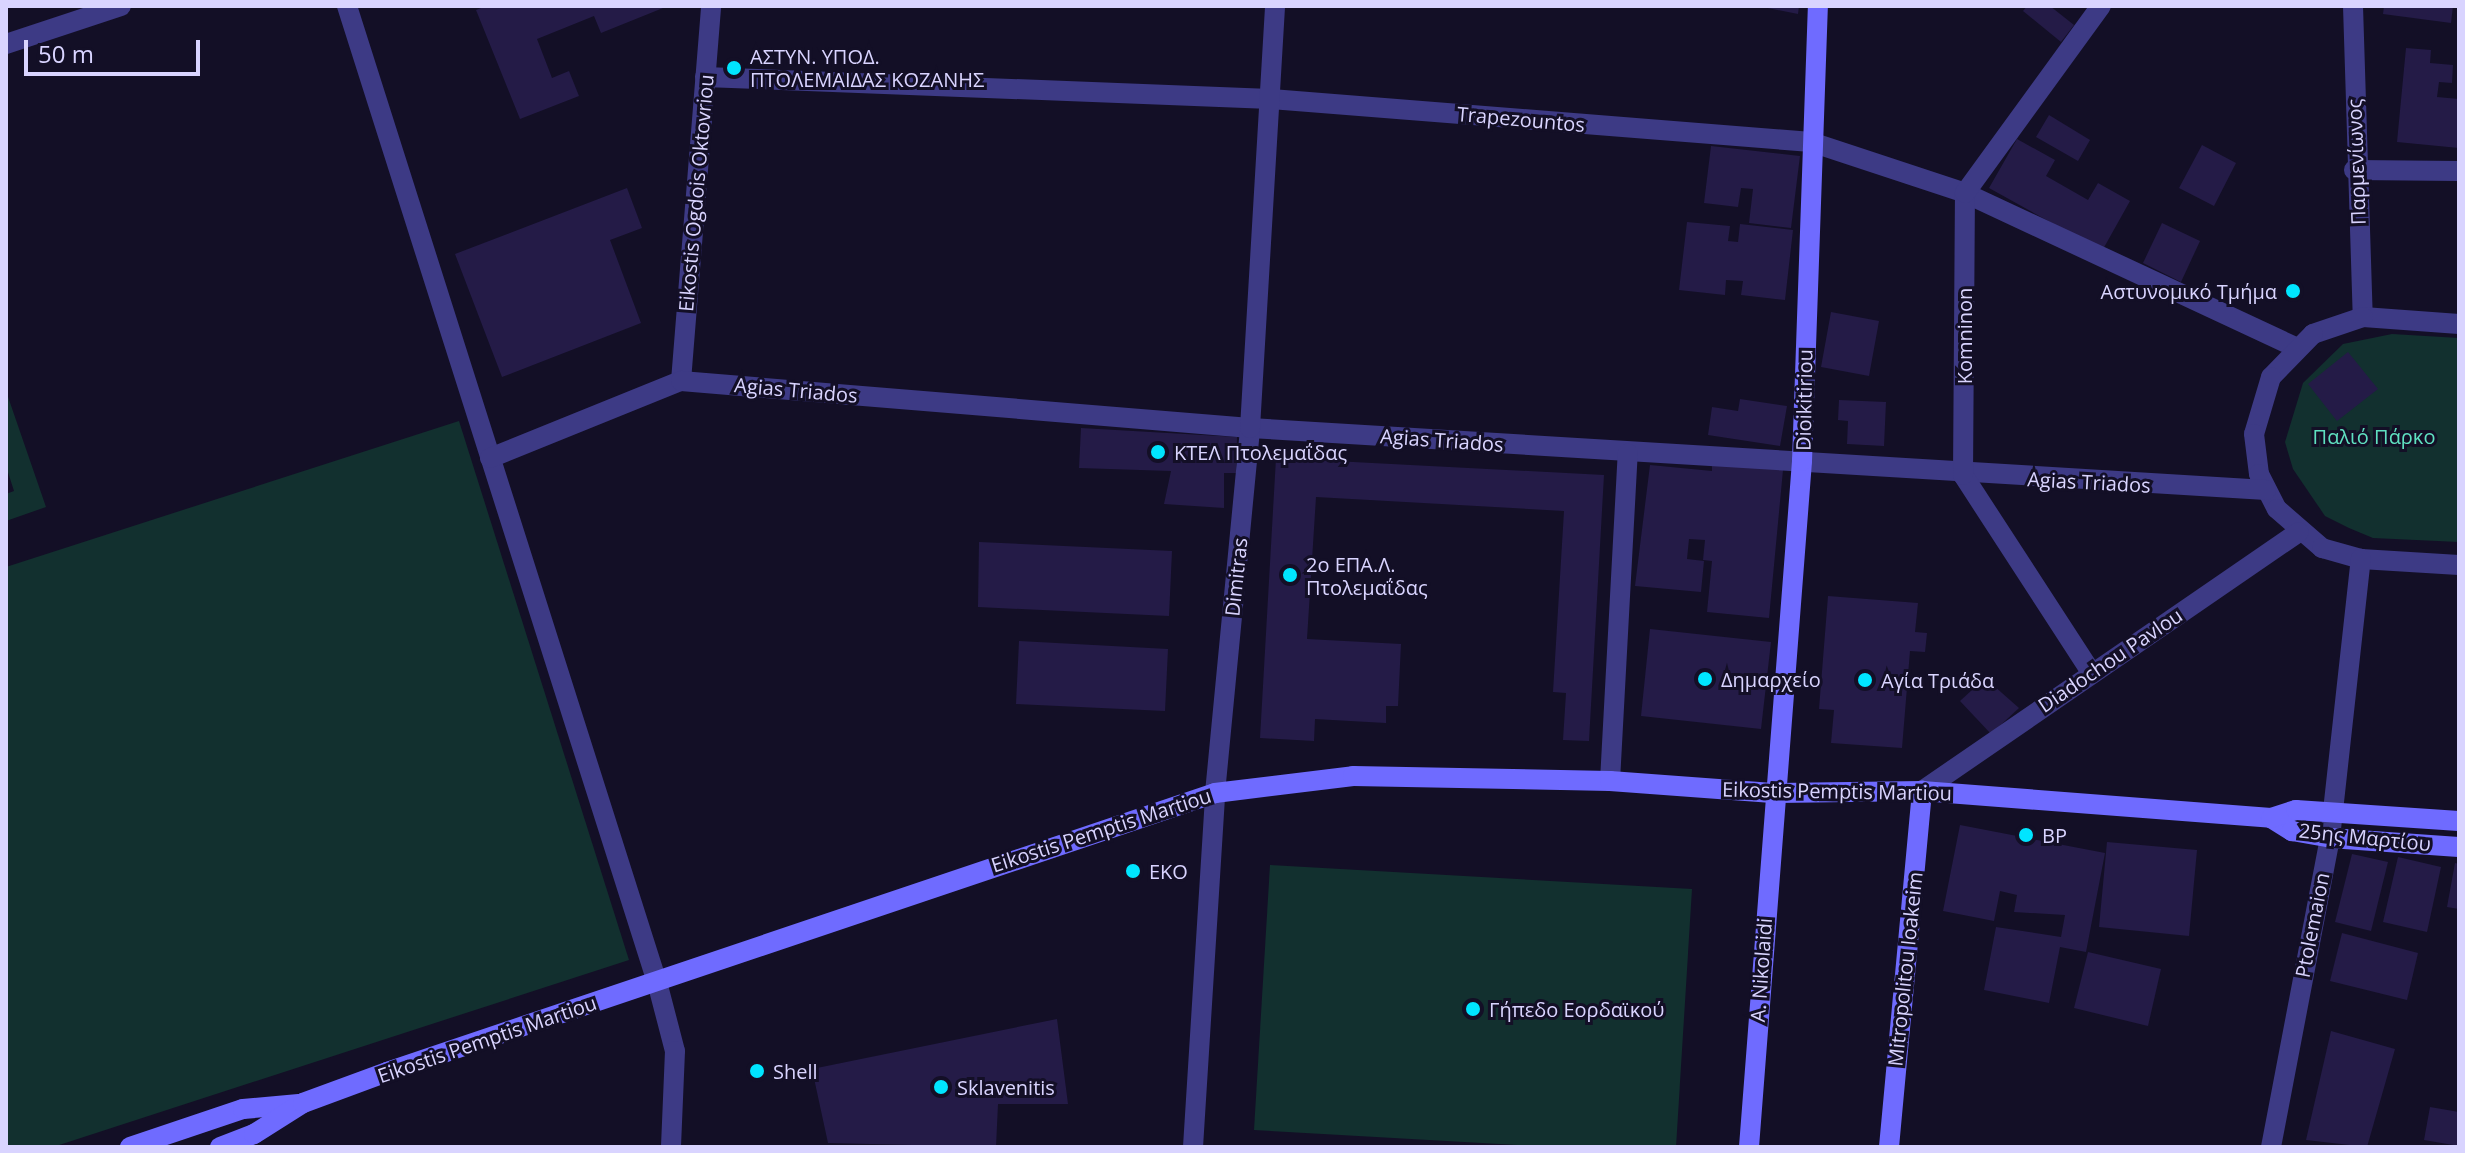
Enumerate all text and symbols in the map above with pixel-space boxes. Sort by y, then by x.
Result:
scale bar [28,24,204,74]
text: 50 m [38,37,94,70]
place label: ΑΣΤΥΝ. ΥΠΟΔ. ΠΤΟΛΕΜΑΙΔΑΣ ΚΟΖΑΝΗΣ [750,44,984,91]
marker: ΑΣΤΥΝ. ΥΠΟΔ. ΠΤΟΛΕΜΑΙΔΑΣ ΚΟΖΑΝΗΣ [725,59,743,77]
street label: Eikostis Ogdois Oktovriou [674,73,718,313]
street label: Παρμενίωνος [2342,98,2370,226]
street label: Trapezountos [1456,101,1586,137]
place label: Αστυνομικό Τμήμα [2100,279,2277,303]
marker: Αστυνομικό Τμήμα [2284,282,2302,300]
street label: Komninon [1952,288,1976,384]
street label: Dioikitiriou [1791,349,1817,451]
street label: Agias Triados [733,373,859,407]
street label: Agias Triados [1380,424,1504,456]
park label: Παλιό Πάρκο [2313,424,2435,448]
place label: ΚΤΕΛ Πτολεμαΐδας [1174,440,1347,464]
marker: ΚΤΕΛ Πτολεμαΐδας [1149,443,1167,461]
street label: Agias Triados [2027,467,2151,497]
street label: Dimitras [1220,536,1252,618]
place label: 2ο ΕΠΑ.Λ. Πτολεμαΐδας [1306,552,1428,599]
marker: 2ο ΕΠΑ.Λ. Πτολεμαΐδας [1281,566,1299,584]
street label: Diadochou Pavlou [2033,603,2187,717]
place label: Δημαρχείο [1721,667,1821,691]
place label: Αγία Τριάδα [1881,668,1994,692]
marker: Δημαρχείο [1696,670,1714,688]
marker: Αγία Τριάδα [1856,671,1874,689]
street label: Eikostis Pemptis Martiou [1722,777,1952,805]
street label: Eikostis Pemptis Martiou [988,783,1214,877]
street label: 25ης Μαρτίου [2298,818,2432,856]
place label: BP [2042,823,2067,847]
marker: BP [2017,826,2035,844]
place label: EKO [1149,859,1188,883]
marker: EKO [1124,862,1142,880]
street label: Ptolemaion [2290,870,2334,980]
street label: Mitropolitou Ioakeim [1883,871,1927,1067]
street label: A. Nikolaidi [1745,917,1777,1023]
street label: Eikostis Pemptis Martiou [374,990,600,1088]
place label: Γήπεδο Εορδαϊκού [1489,997,1664,1021]
marker: Γήπεδο Εορδαϊκού [1464,1000,1482,1018]
place label: Shell [773,1059,818,1083]
marker: Shell [748,1062,766,1080]
place label: Sklavenitis [957,1075,1055,1099]
marker: Sklavenitis [932,1078,950,1096]

